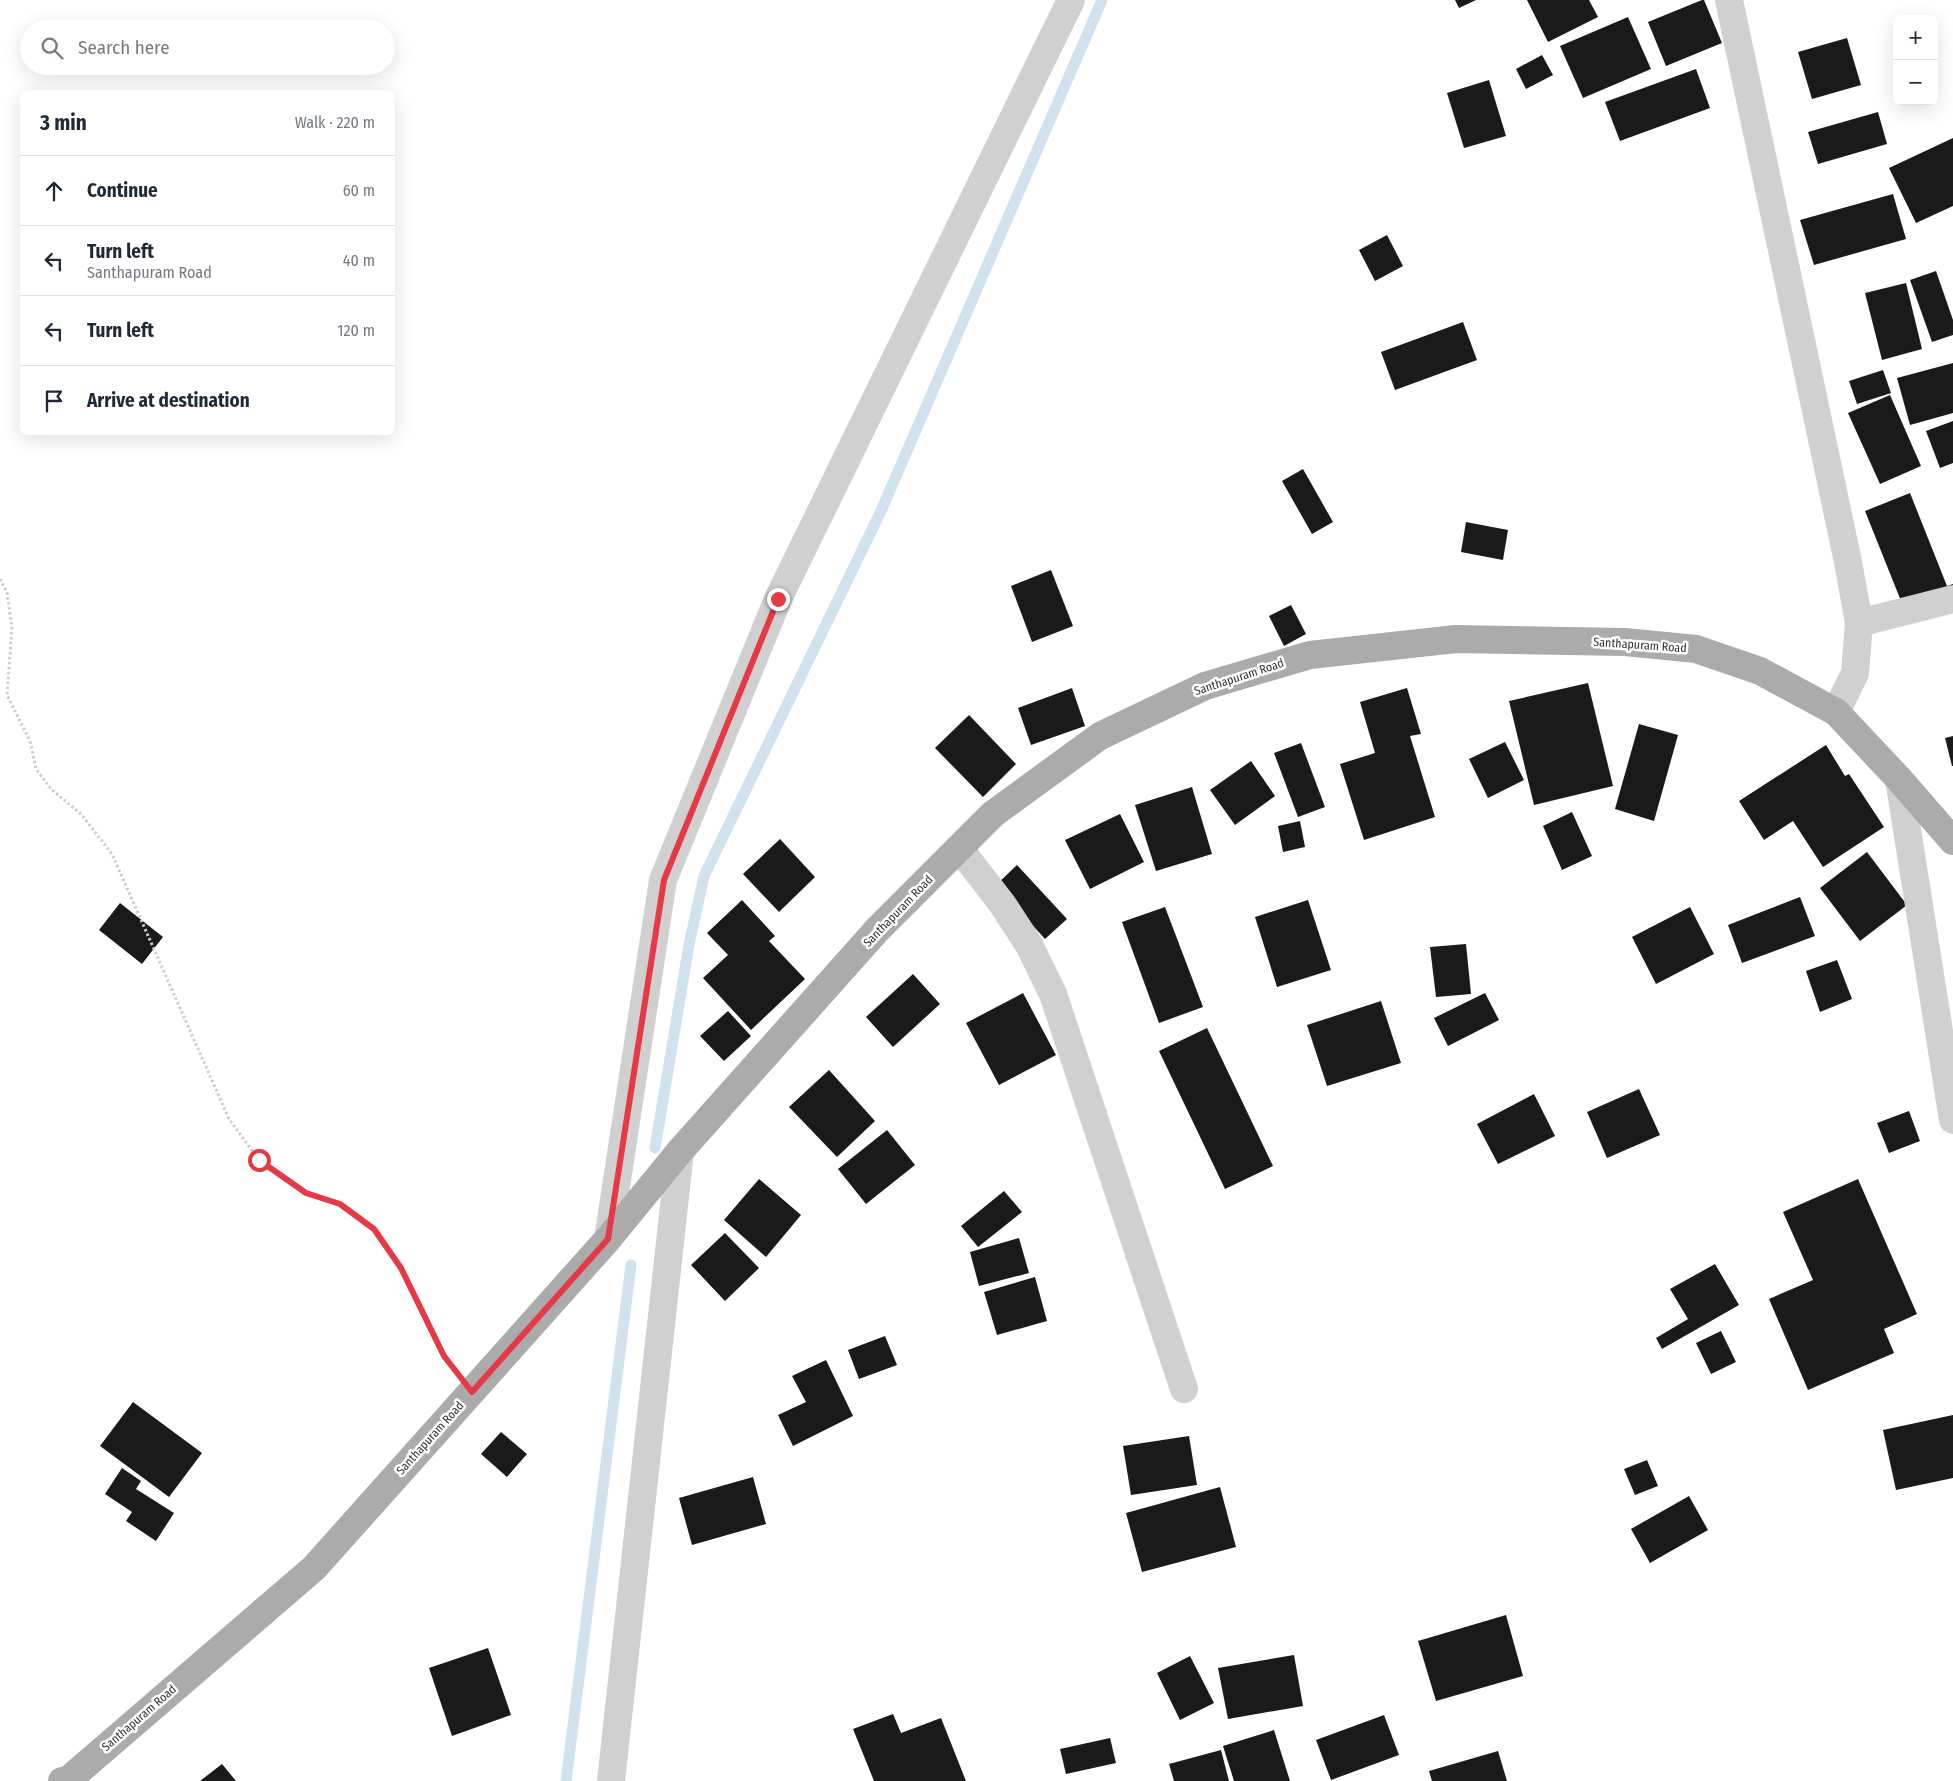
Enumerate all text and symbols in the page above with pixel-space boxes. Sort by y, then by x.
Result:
map controls [1893,15,1938,105]
button: + [1893,15,1938,60]
search box [20,20,395,75]
icon: search [38,34,66,62]
text: Search here [78,36,170,59]
button: − [1893,60,1938,105]
text: 3 min [40,110,87,136]
text: Walk · 220 m [295,113,375,132]
icon: ahead [40,177,68,205]
text: Continue [87,179,158,202]
text: 60 m [343,181,375,200]
text: Turn left [87,240,154,263]
icon: left [40,247,68,275]
text: 40 m [343,251,375,270]
text: Santhapuram Road [87,263,212,282]
icon: left [40,317,68,345]
text: Turn left [87,319,154,342]
text: 120 m [337,321,375,340]
icon: arrive [40,387,68,415]
text: Arrive at destination [87,389,250,412]
route end [767,588,790,611]
street label: Santhapuram Road [1593,635,1687,655]
street label: Santhapuram Road [1192,656,1286,698]
street label: Santhapuram Road [860,872,936,950]
route start [248,1149,271,1172]
street label: Santhapuram Road [393,1399,467,1477]
street label: Santhapuram Road [99,1682,179,1754]

